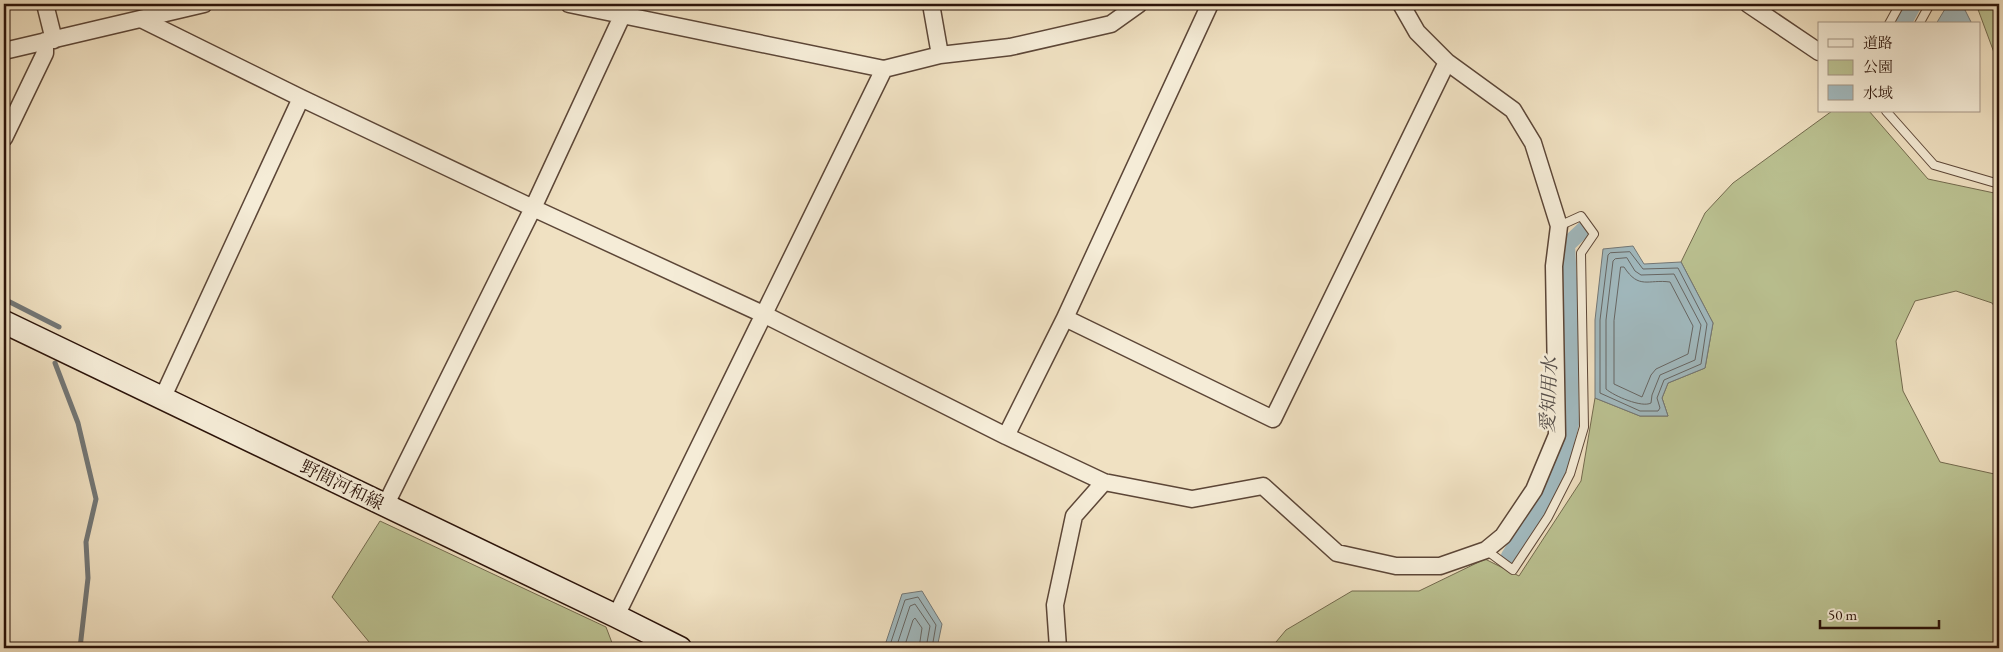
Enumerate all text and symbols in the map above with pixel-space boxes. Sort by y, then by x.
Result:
legend [1818,22,1980,112]
text: 道路 [1863,33,1893,52]
text: 公園 [1863,57,1893,76]
text: 水域 [1863,83,1893,102]
water label: 愛知用水 [1535,355,1562,433]
street label: 野間河和線 [297,454,388,515]
scale bar [1820,597,1939,629]
text: 50 m [1828,605,1857,624]

